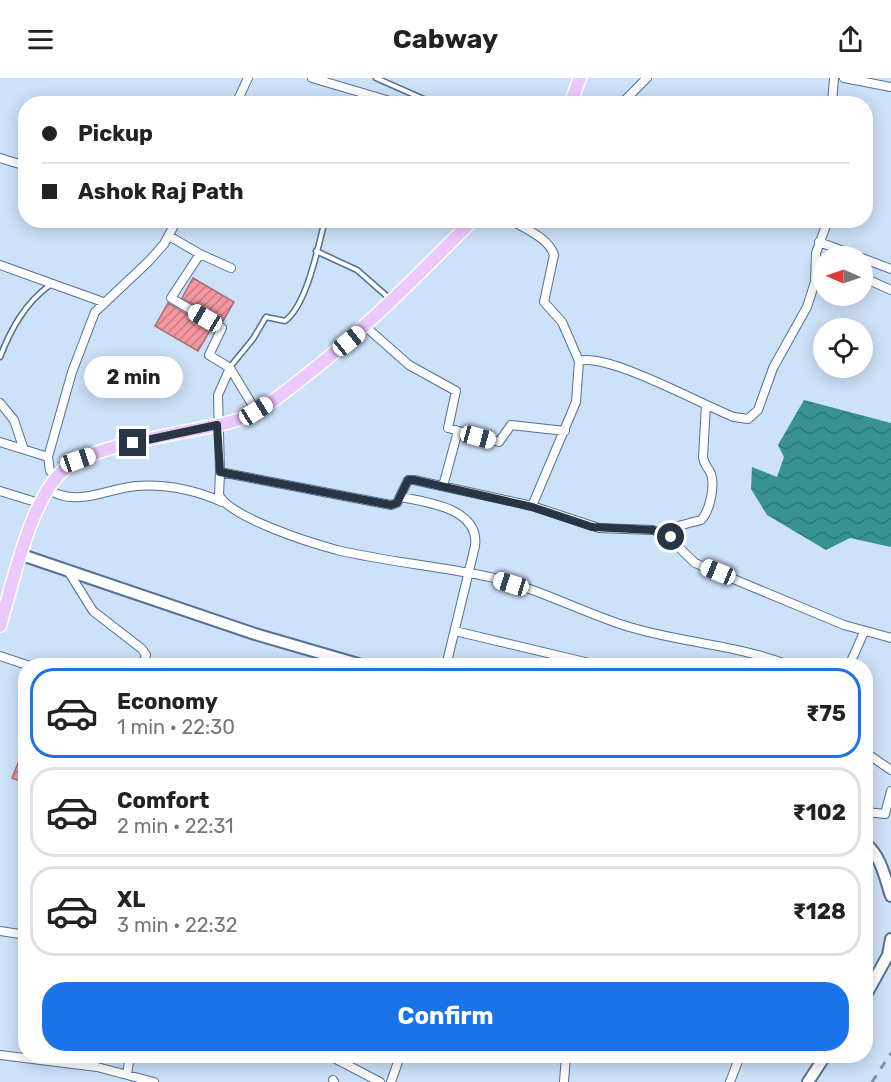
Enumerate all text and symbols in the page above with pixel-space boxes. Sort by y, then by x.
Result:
icon: menu [24,23,57,56]
text: Cabway [393,23,498,55]
icon: share [834,23,867,56]
text: Pickup [78,120,153,147]
text: Ashok Raj Path [78,178,243,205]
north arrow [813,246,873,306]
map controls [813,246,873,378]
car [185,301,225,335]
button: locate [813,318,873,378]
car [329,323,369,359]
callout: 2 min [84,356,182,398]
text: 2 min [106,365,161,389]
car [236,394,276,428]
car [458,424,498,450]
route end [119,429,146,456]
car [58,446,98,474]
route start [657,523,684,550]
car [698,557,738,587]
car [491,570,531,598]
icon: car [45,686,99,740]
text: Economy [117,688,218,715]
text: ₹75 [806,700,846,727]
text: 1 min · 22:30 [117,715,235,739]
icon: car [45,785,99,839]
text: Comfort [117,787,209,814]
text: ₹102 [793,799,846,826]
text: 2 min · 22:31 [117,814,234,838]
icon: car [45,884,99,938]
text: XL [117,886,145,913]
text: ₹128 [793,898,846,925]
text: 3 min · 22:32 [117,913,237,937]
button: Confirm [42,982,849,1051]

